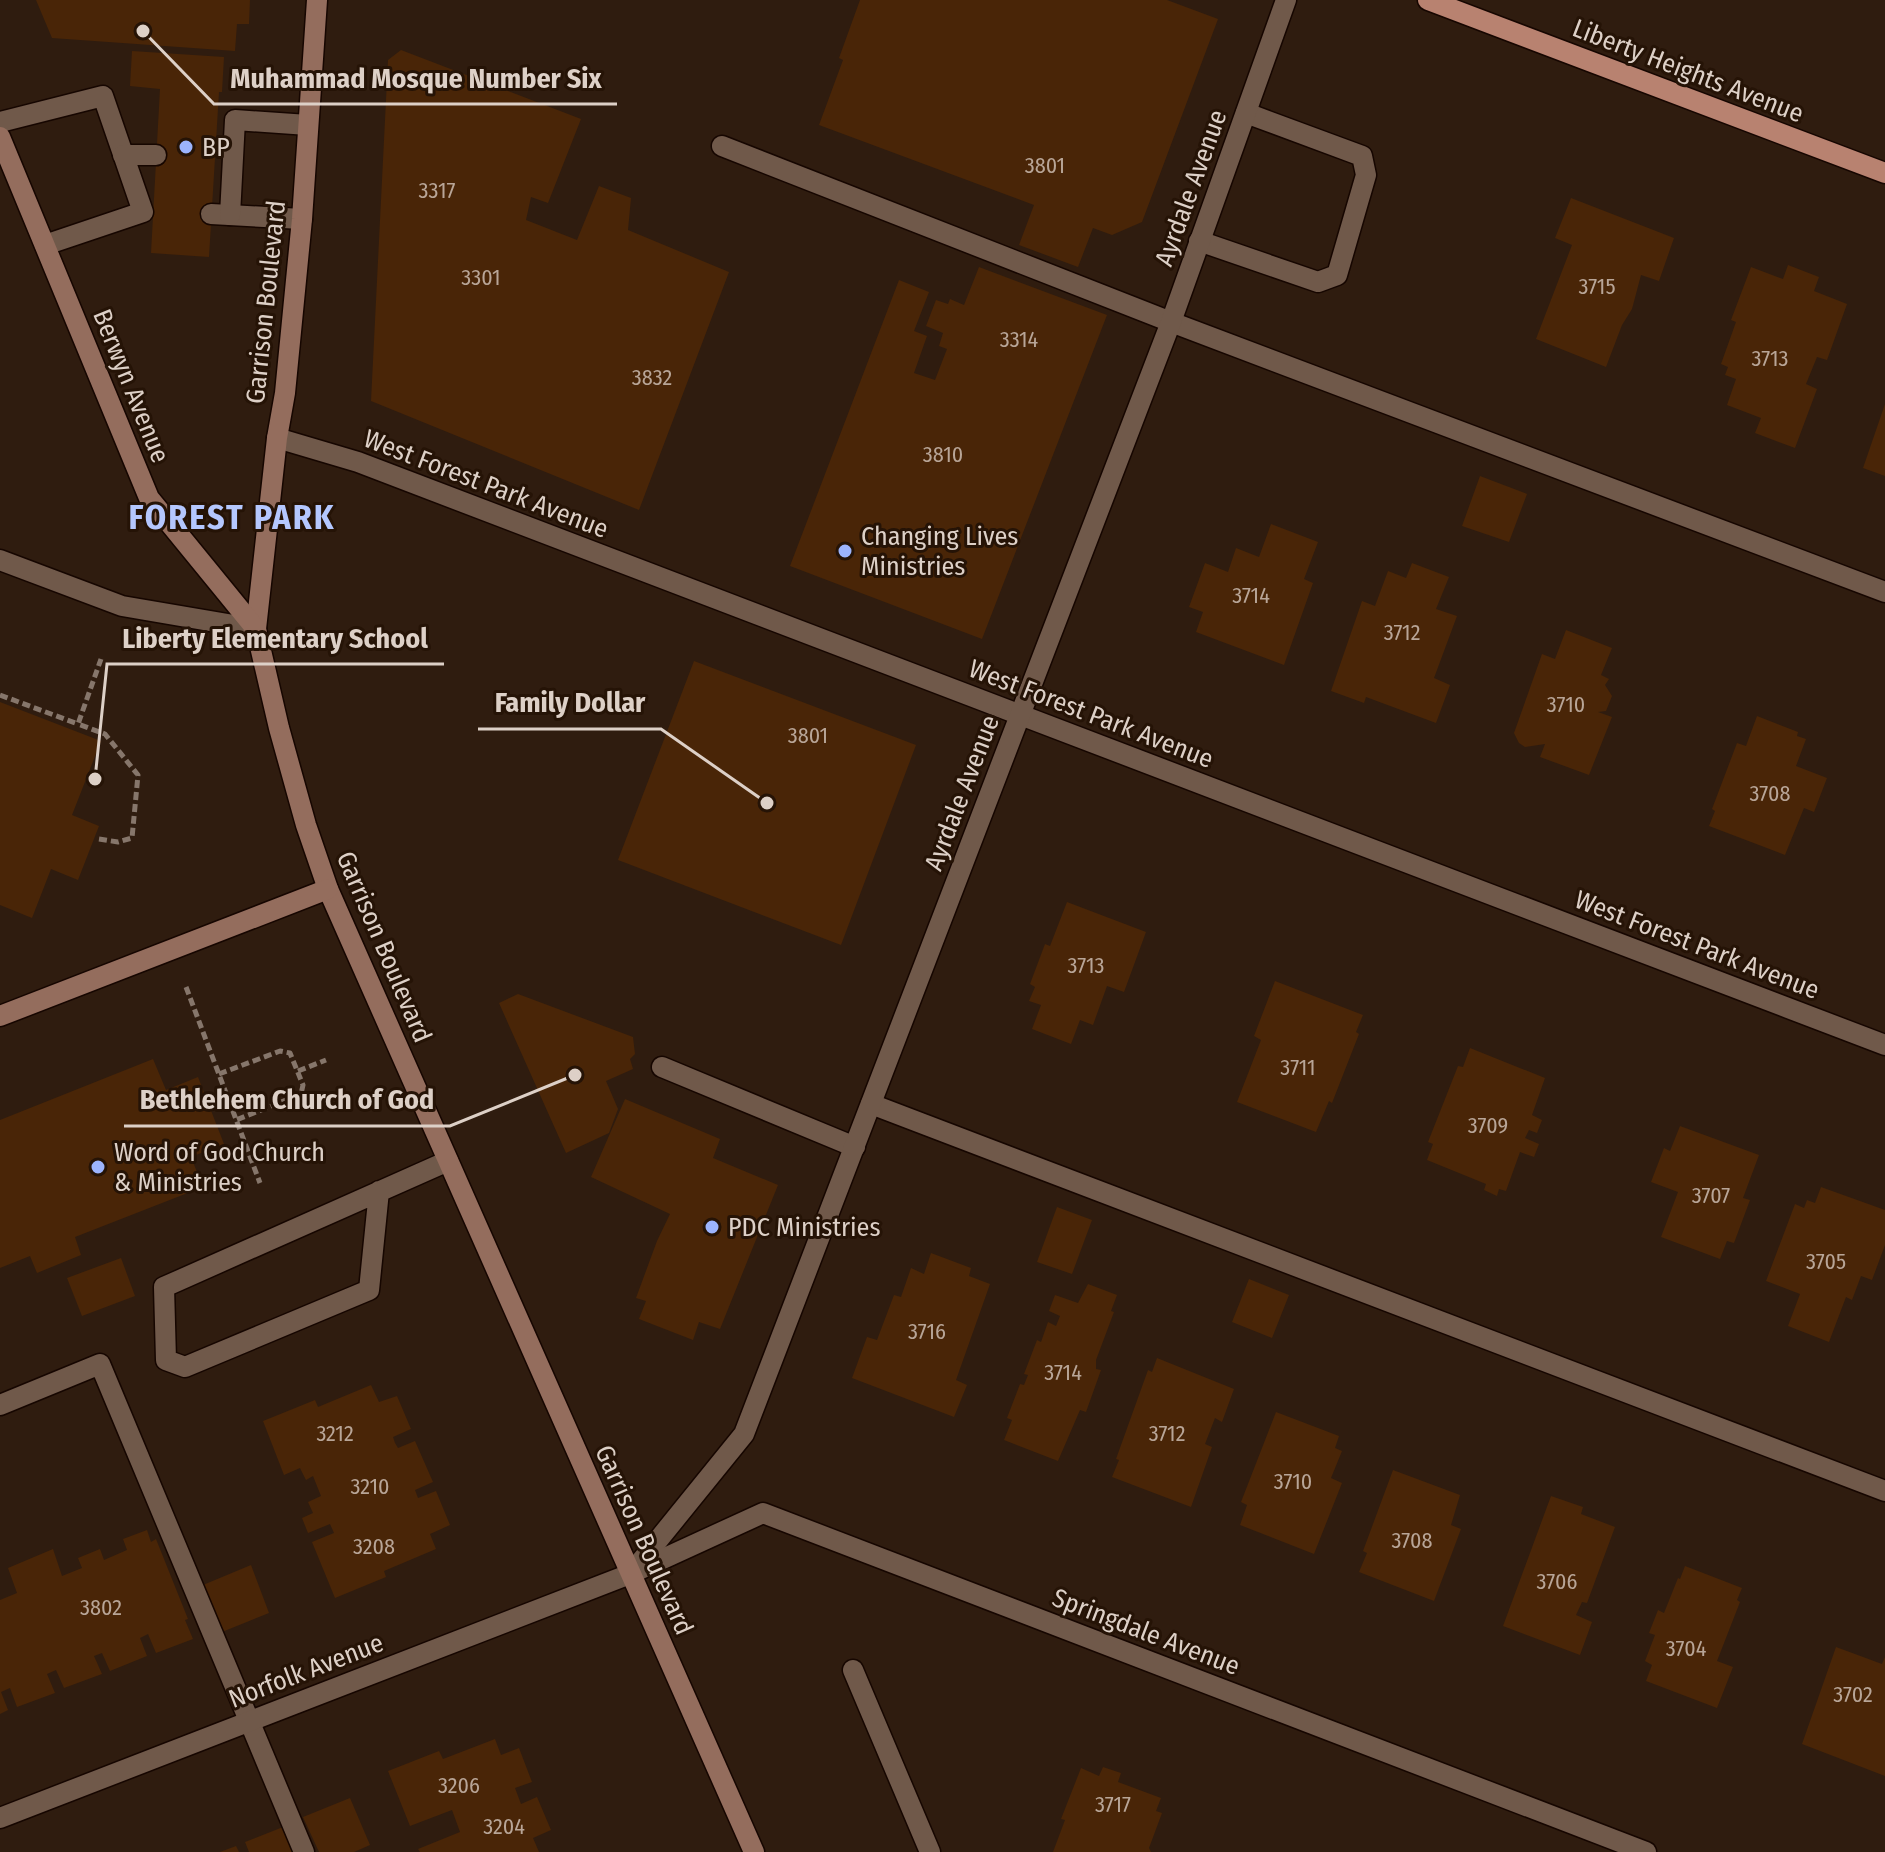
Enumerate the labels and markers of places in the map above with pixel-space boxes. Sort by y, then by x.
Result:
callout: Muhammad Mosque Number Six [214,52,617,104]
place label: BP [202,132,230,163]
marker: BP [177,138,195,156]
place label: Changing Lives Ministries [861,521,1018,582]
marker: Changing Lives Ministries [836,542,854,560]
callout: Liberty Elementary School [107,612,444,664]
callout: Family Dollar [478,677,661,729]
callout: Bethlehem Church of God [124,1074,450,1126]
place label: Word of God Church & Ministries [114,1137,325,1198]
marker: Word of God Church & Ministries [89,1158,107,1176]
place label: PDC Ministries [728,1212,881,1243]
marker: PDC Ministries [703,1218,721,1236]

